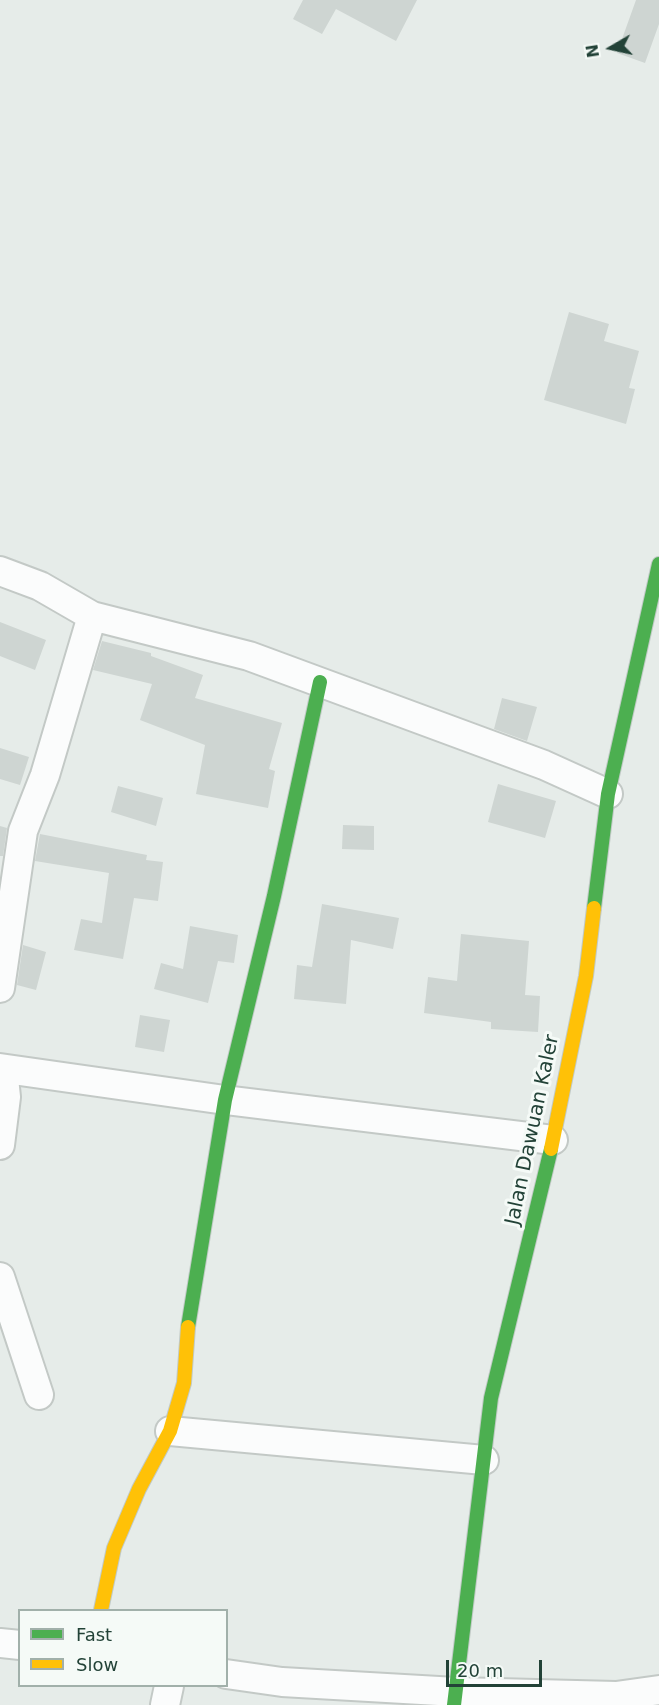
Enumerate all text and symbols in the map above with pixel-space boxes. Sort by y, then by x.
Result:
north arrow [581,18,641,78]
text: N [582,43,603,59]
street label: Jalan Dawuan Kaler [501,1033,565,1227]
legend [18,1609,228,1687]
text: Fast [76,1624,112,1645]
scale bar [449,1648,545,1686]
text: Slow [76,1654,118,1675]
text: 20 m [457,1660,503,1681]

